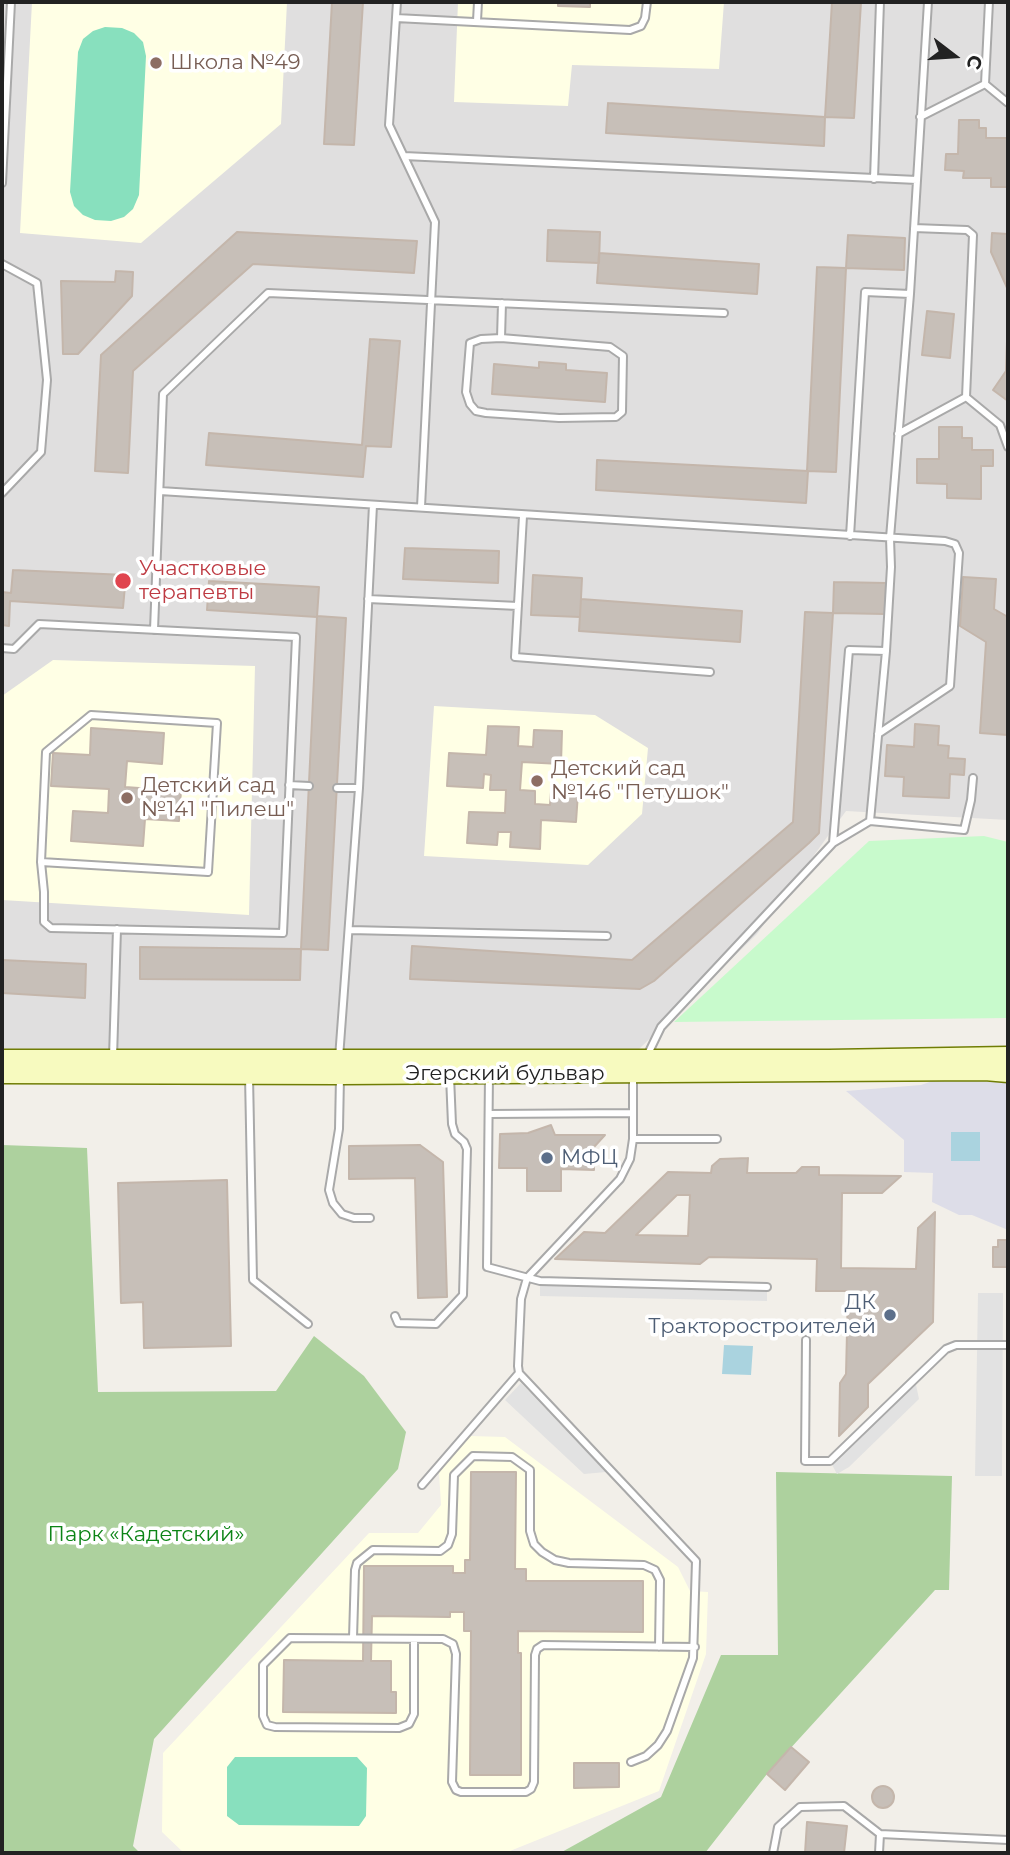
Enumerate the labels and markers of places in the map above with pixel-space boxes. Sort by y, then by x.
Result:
place label: Школа №49 [170,50,301,76]
marker: Школа №49 [148,55,164,71]
place label: Участковые терапевты [139,556,266,606]
marker: Участковые терапевты [113,571,133,591]
place label: Детский сад №146 "Петушок" [551,756,729,806]
place label: Детский сад №141 "Пилеш" [141,773,294,823]
marker: Детский сад №146 "Петушок" [529,773,545,789]
marker: Детский сад №141 "Пилеш" [119,790,135,806]
place label: МФЦ [561,1145,618,1171]
marker: МФЦ [539,1150,555,1166]
place label: ДК Тракторостроителей [648,1290,876,1340]
marker: ДК Тракторостроителей [882,1307,898,1323]

